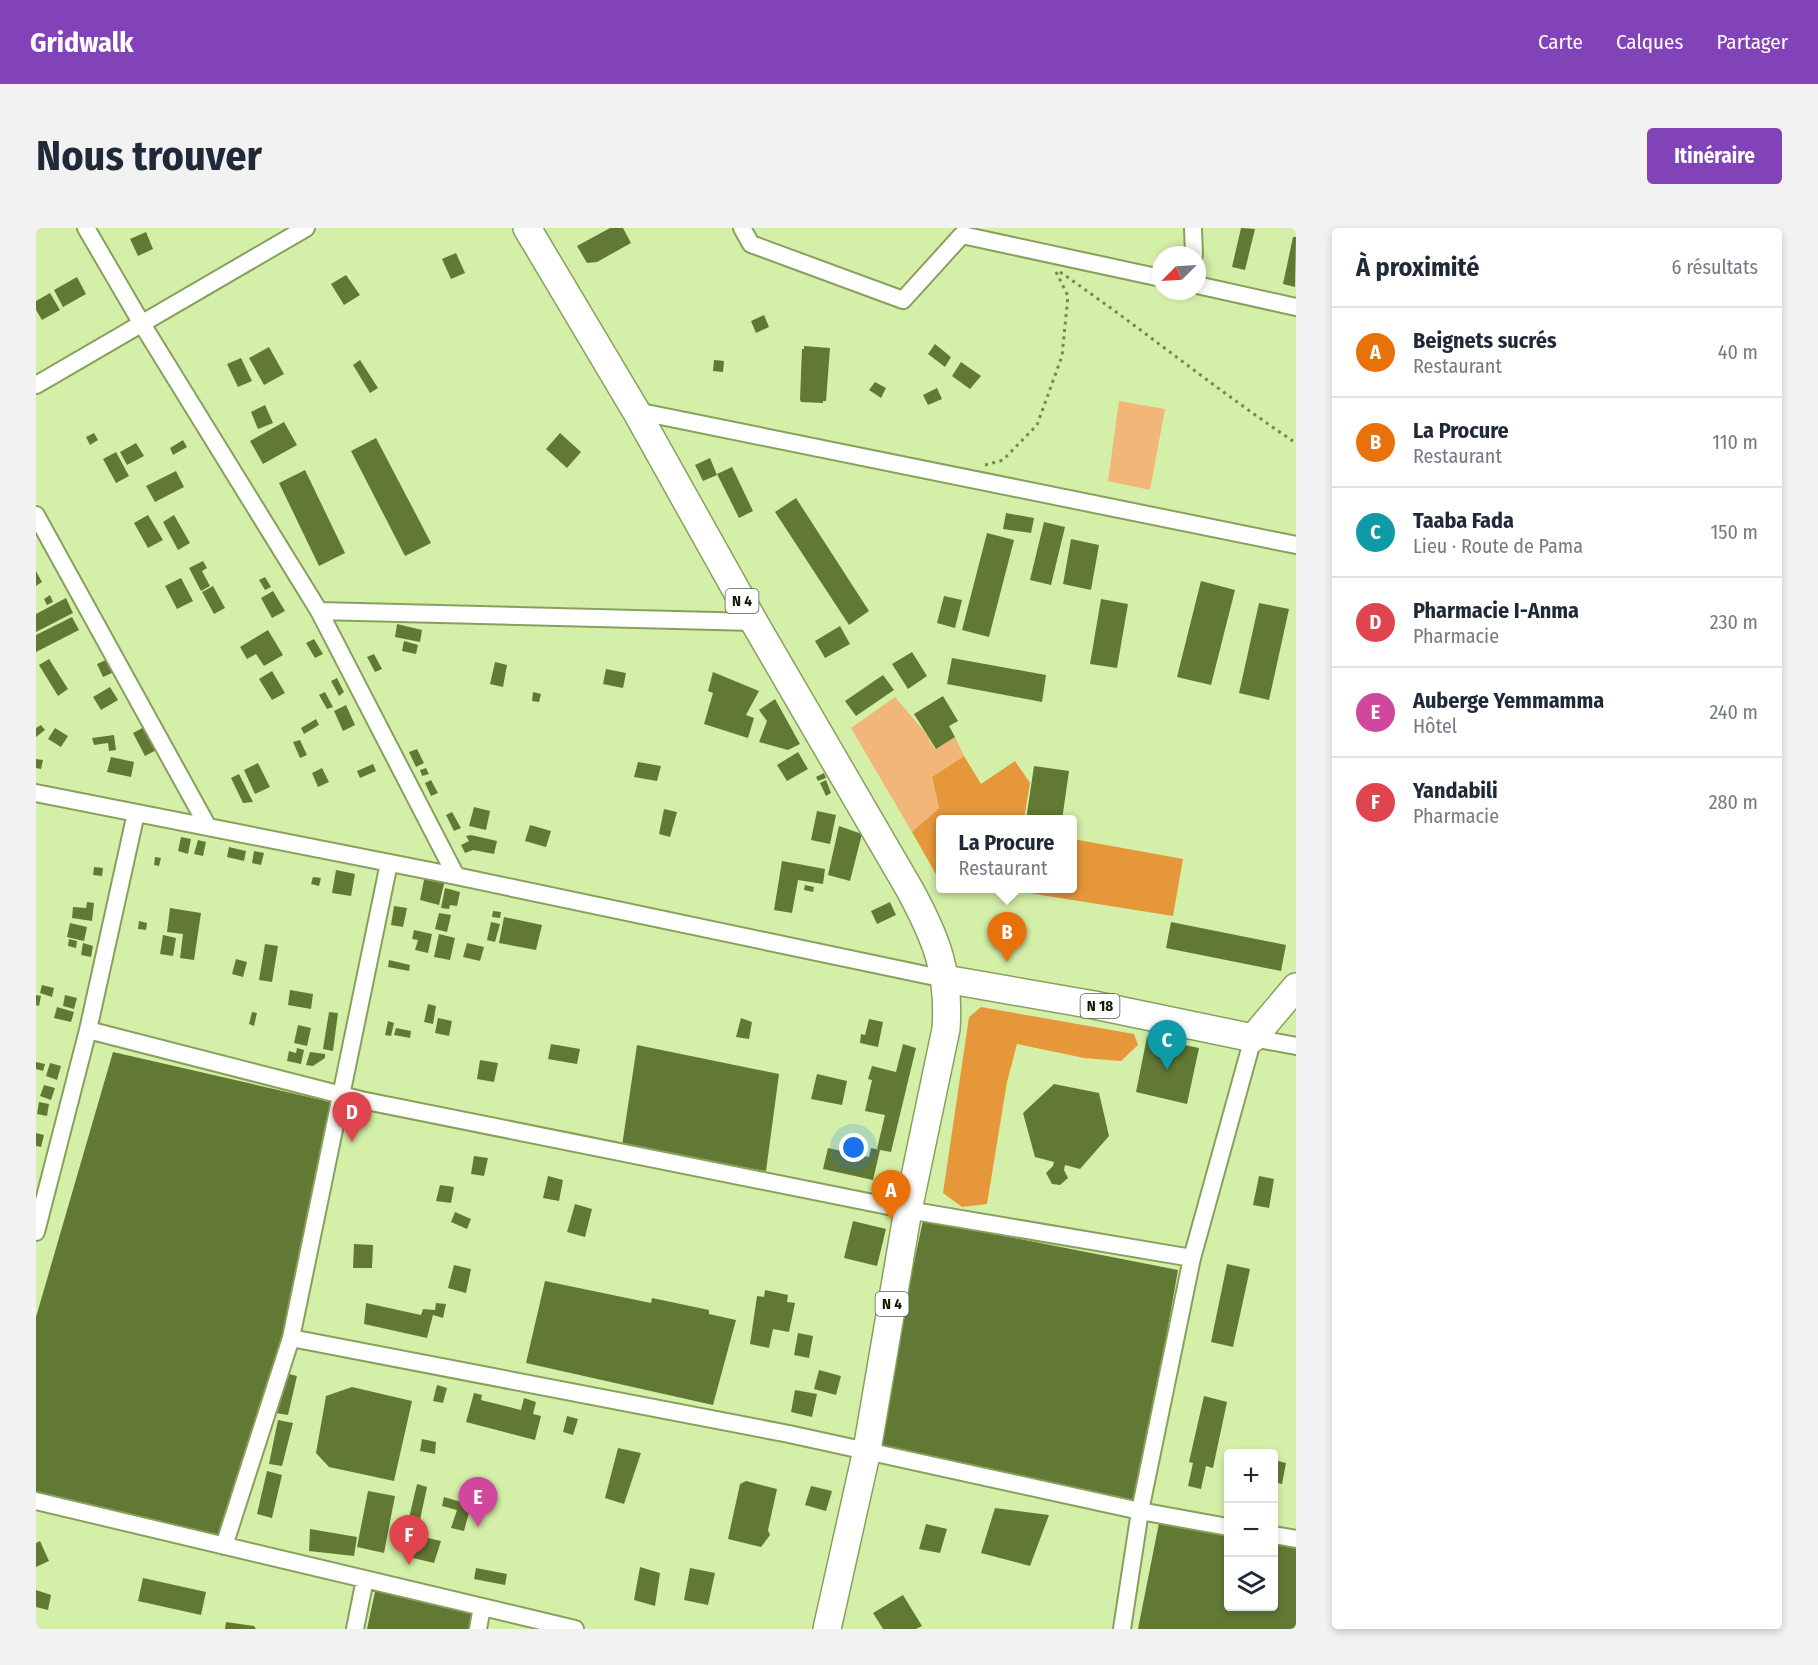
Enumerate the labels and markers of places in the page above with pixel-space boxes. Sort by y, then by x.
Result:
pin: B [988,912,1026,962]
pin: C [1148,1020,1186,1070]
pin: D [332,1092,372,1142]
pin: A [872,1170,910,1220]
pin: E [458,1478,498,1527]
pin: F [390,1516,428,1565]

